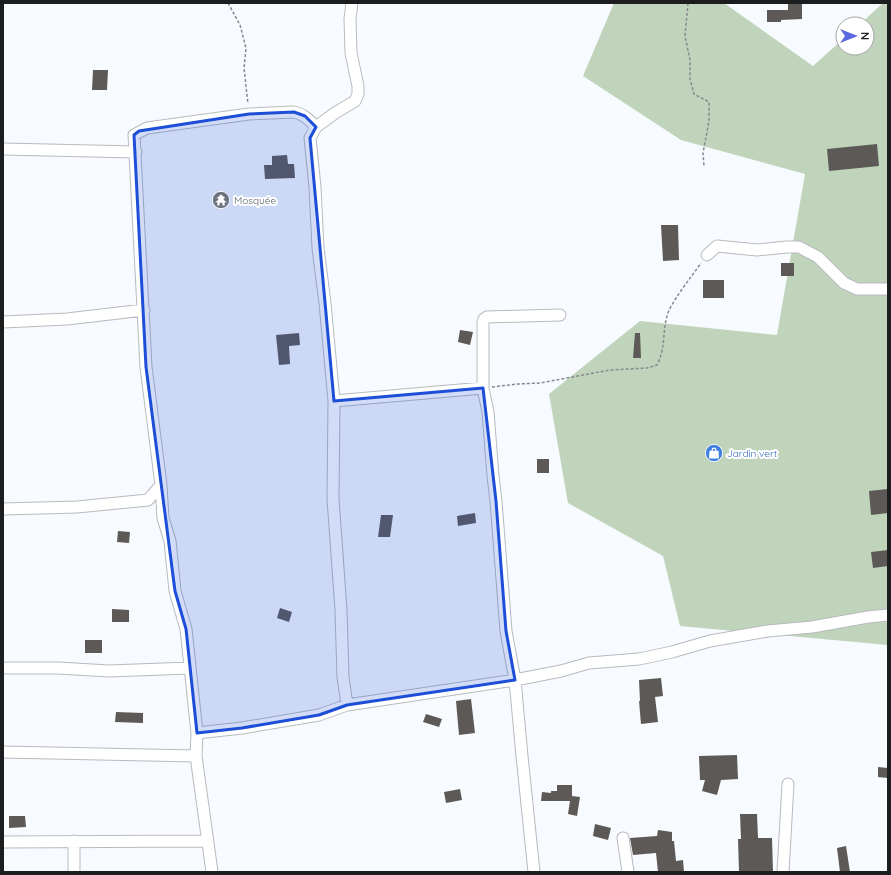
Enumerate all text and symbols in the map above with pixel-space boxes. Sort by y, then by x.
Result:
north arrow [835,16,875,56]
text: N [858,32,872,40]
temple icon: Mosquée [211,190,231,210]
place label: Mosquée [234,194,276,207]
shop icon: Jardin vert [704,443,724,463]
place label: Jardin vert [727,447,778,460]

